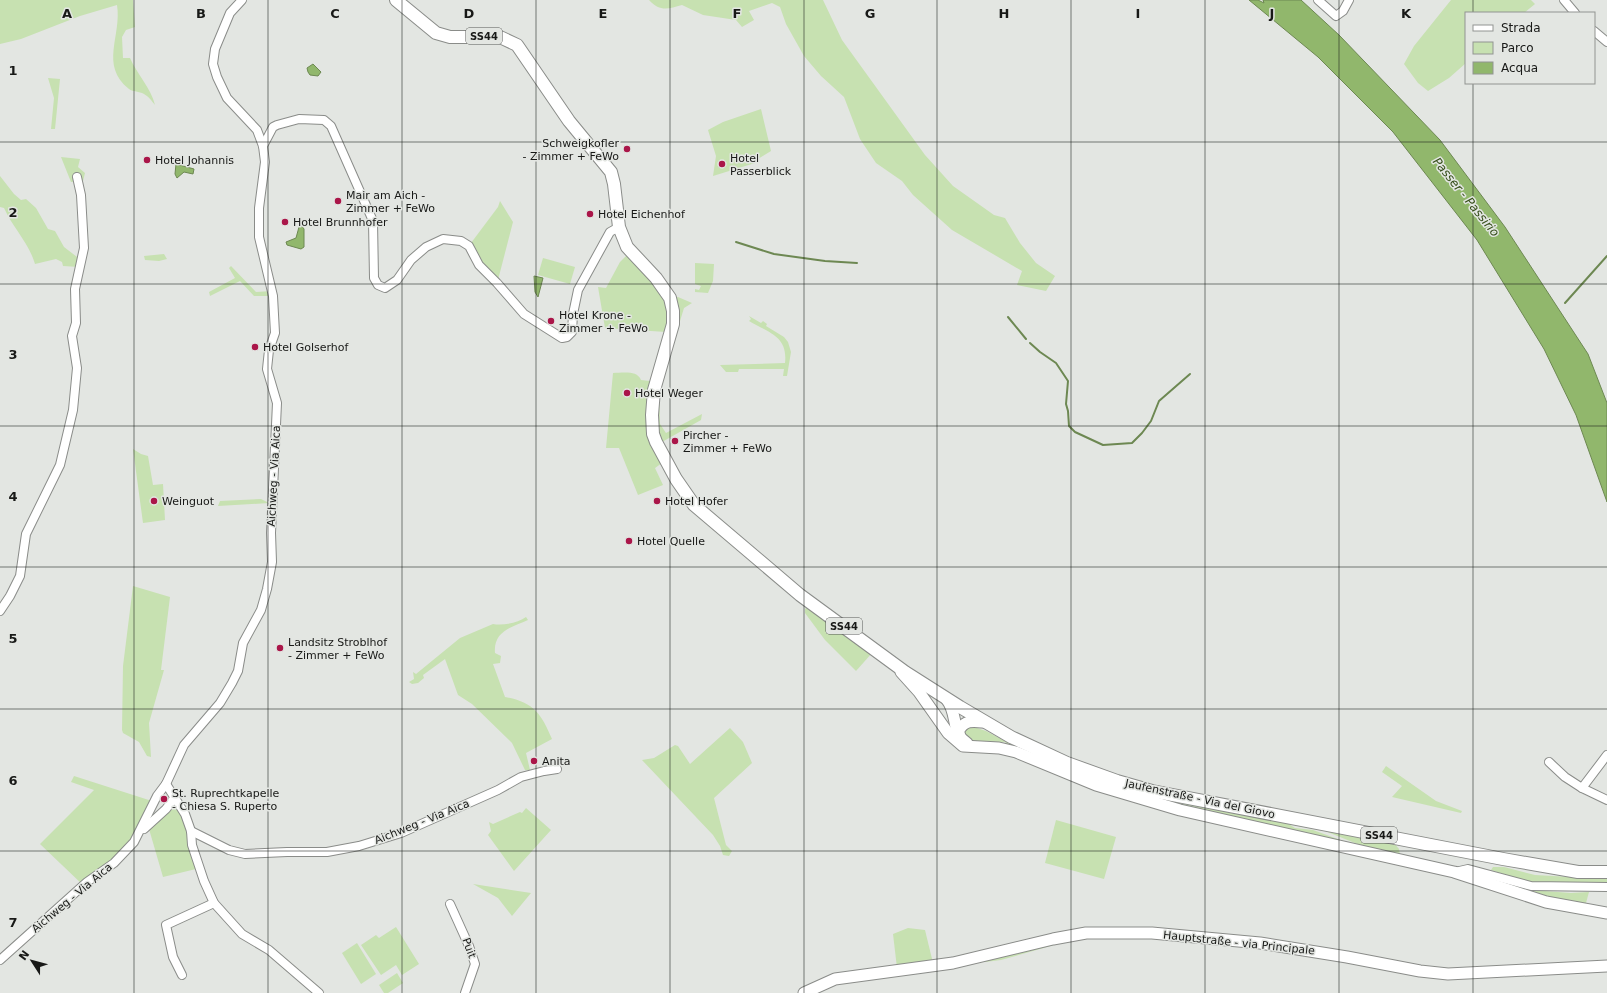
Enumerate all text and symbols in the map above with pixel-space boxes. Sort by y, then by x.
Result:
text: A [62,6,72,21]
text: B [196,6,206,21]
text: C [330,6,340,21]
text: D [464,6,475,21]
text: E [599,6,607,21]
text: F [733,6,741,21]
text: G [865,6,875,21]
text: H [999,6,1009,21]
text: I [1136,6,1140,21]
text: J [1269,6,1274,21]
text: K [1401,6,1412,21]
legend [1465,12,1595,84]
text: Strada [1501,21,1541,35]
road number: SS44 [466,28,502,44]
text: Parco [1501,41,1534,55]
text: Acqua [1501,61,1538,75]
text: 1 [8,63,18,78]
place label: Schweigkofler - Zimmer + FeWo [523,137,619,163]
marker: Schweigkofler - Zimmer + FeWo [622,144,632,154]
place label: Hotel Passerblick [730,152,792,178]
place label: Hotel Johannis [155,154,234,167]
marker: Hotel Johannis [142,155,152,165]
water label: Passer - Passirio [1430,155,1502,239]
marker: Hotel Passerblick [717,159,727,169]
place label: Mair am Aich - Zimmer + FeWo [346,189,435,215]
marker: Mair am Aich - Zimmer + FeWo [333,196,343,206]
text: 2 [8,205,18,220]
place label: Hotel Eichenhof [598,208,686,221]
marker: Hotel Eichenhof [585,209,595,219]
place label: Hotel Brunnhofer [293,216,388,229]
marker: Hotel Brunnhofer [280,217,290,227]
place label: Hotel Krone - Zimmer + FeWo [559,309,648,335]
marker: Hotel Krone - Zimmer + FeWo [546,316,556,326]
place label: Hotel Golserhof [263,341,349,354]
marker: Hotel Golserhof [250,342,260,352]
text: 3 [8,347,18,362]
place label: Hotel Weger [635,387,703,400]
marker: Hotel Weger [622,388,632,398]
street label: Aichweg - Via Aica [265,425,283,527]
place label: Pircher - Zimmer + FeWo [683,429,772,455]
marker: Pircher - Zimmer + FeWo [670,436,680,446]
text: 4 [8,489,18,504]
place label: Weinguot [162,495,215,508]
place label: Hotel Hofer [665,495,728,508]
marker: Weinguot [149,496,159,506]
marker: Hotel Hofer [652,496,662,506]
place label: Hotel Quelle [637,535,705,548]
marker: Hotel Quelle [624,536,634,546]
road number: SS44 [826,618,862,634]
text: 5 [8,631,18,646]
place label: Landsitz Stroblhof - Zimmer + FeWo [288,636,388,662]
marker: Landsitz Stroblhof - Zimmer + FeWo [275,643,285,653]
place label: Anita [542,755,571,768]
marker: Anita [529,756,539,766]
text: 6 [8,773,18,788]
street label: Jaufenstraße - Via del Giovo [1123,777,1276,821]
place label: St. Ruprechtkapelle - Chiesa S. Ruperto [172,787,280,813]
marker: St. Ruprechtkapelle - Chiesa S. Ruperto [159,794,169,804]
street label: Aichweg - Via Aica [373,797,471,847]
road number: SS44 [1361,827,1397,843]
street label: Aichweg - Via Aica [29,860,115,936]
text: 7 [8,915,18,930]
street label: Hauptstraße - via Principale [1162,929,1316,957]
street label: Puit [459,936,479,961]
north arrow [12,941,52,981]
text: N [16,948,32,963]

